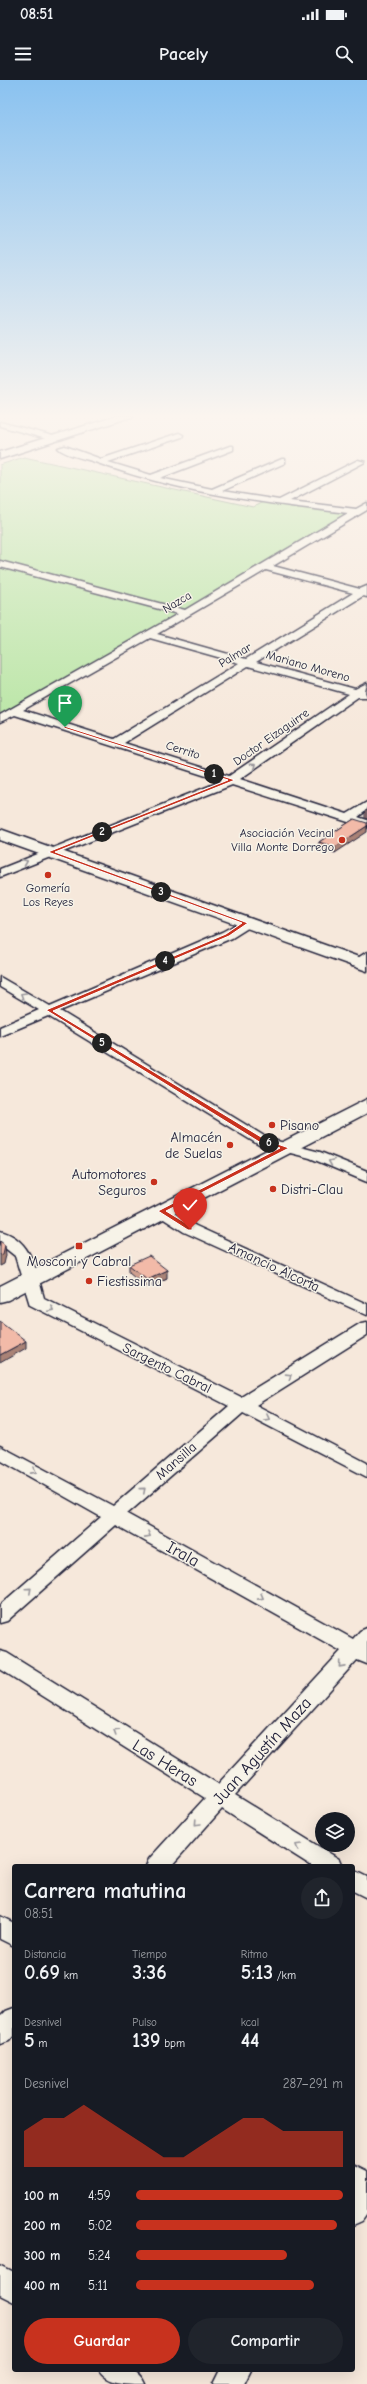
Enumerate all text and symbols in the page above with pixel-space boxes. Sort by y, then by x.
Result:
text: 08:51 [20,5,53,23]
icon: menu [12,43,34,65]
icon: search [333,43,355,65]
text: Pacely [159,44,208,65]
street label: Nazca [160,588,194,616]
street label: Palmar [216,640,254,670]
street label: Mariano Moreno [264,647,352,685]
pin [48,686,82,727]
icon: arrive [54,692,76,714]
street label: Doctor Eizaguirre [230,706,312,768]
street label: Cerrito [164,738,202,762]
one-way arrow [249,763,256,770]
pin: 1 [204,764,224,784]
text: 1 [212,767,216,780]
pin: 2 [92,822,112,842]
text: 2 [99,825,105,838]
place label: Asociación Vecinal Villa Monte Dorrego [231,826,334,854]
marker: Asociación Vecinal Villa Monte Dorrego [337,835,347,845]
one-way arrow [22,859,29,867]
marker: Gomería Los Reyes [43,870,53,880]
place label: Gomería Los Reyes [23,881,73,909]
pin: 3 [151,882,171,902]
text: 3 [158,885,164,898]
pin: 4 [155,951,175,971]
text: 4 [162,954,168,967]
one-way arrow [20,992,27,999]
pin: 5 [92,1033,112,1053]
text: 5 [99,1036,105,1049]
place label: Pisano [280,1117,319,1134]
marker: Pisano [267,1120,277,1130]
place label: Almacén de Suelas [165,1129,222,1162]
pin: 6 [259,1133,279,1153]
text: 6 [266,1136,272,1149]
marker: Almacén de Suelas [225,1140,235,1150]
one-way arrow [328,1159,336,1167]
place label: Automotores Seguros [72,1166,146,1199]
marker: Automotores Seguros [149,1177,159,1187]
place label: Distri-Clau [281,1181,343,1198]
marker: Distri-Clau [268,1184,278,1194]
pin [173,1188,207,1229]
icon: check [179,1194,201,1216]
street label: Amancio Alcorta [226,1238,322,1296]
marker: Mosconi y Cabral [74,1241,84,1251]
place label: Mosconi y Cabral [27,1253,131,1270]
place label: Fiestissima [97,1273,162,1290]
marker: Fiestissima [84,1276,94,1286]
one-way arrow [46,1305,54,1312]
street label: Sargento Cabral [120,1339,214,1397]
one-way arrow [285,1373,292,1380]
one-way arrow [263,1413,270,1421]
street label: Mansilla [152,1438,200,1484]
one-way arrow [30,1467,37,1474]
one-way arrow [138,1488,145,1495]
one-way arrow [144,1530,151,1537]
street label: Irala [163,1537,203,1571]
one-way arrow [24,1588,32,1595]
one-way arrow [257,1593,265,1600]
one-way arrow [338,1660,345,1667]
street label: Juan Agustín Maza [209,1694,315,1808]
one-way arrow [113,1729,120,1737]
street label: Las Heras [129,1736,201,1790]
map controls [315,1812,355,1852]
button: layers [315,1812,355,1852]
one-way arrow [194,1818,201,1826]
one-way arrow [295,1843,302,1850]
button: share [301,1877,343,1919]
text: Carrera matutina [24,1878,186,1904]
text: 08:51 [24,1906,53,1921]
text: Distancia [24,1948,66,1961]
text: Tiempo [132,1948,167,1961]
text: Ritmo [241,1948,268,1961]
text: 0.69 [24,1961,60,1984]
text: 3:36 [132,1961,167,1984]
text: 5:13 [241,1961,273,1984]
text: km [60,1969,78,1982]
text: /km [273,1969,296,1982]
text: Desnivel [24,2016,62,2029]
text: Pulso [132,2016,157,2029]
text: kcal [241,2016,259,2029]
text: 5 [24,2029,35,2052]
text: 139 [132,2029,161,2052]
text: 44 [241,2029,259,2052]
text: m [35,2037,47,2050]
text: bpm [161,2037,185,2050]
text: Desnivel [24,2076,69,2091]
text: 287–291 m [283,2076,343,2091]
text: 100 m [24,2188,59,2203]
text: 4:59 [88,2188,111,2203]
text: 200 m [24,2218,60,2233]
text: 5:02 [88,2218,112,2233]
text: 300 m [24,2248,60,2263]
text: 5:24 [88,2248,110,2263]
text: 400 m [24,2278,60,2293]
text: 5:11 [88,2278,108,2293]
button: Guardar [24,2318,180,2364]
button: Compartir [188,2318,343,2364]

